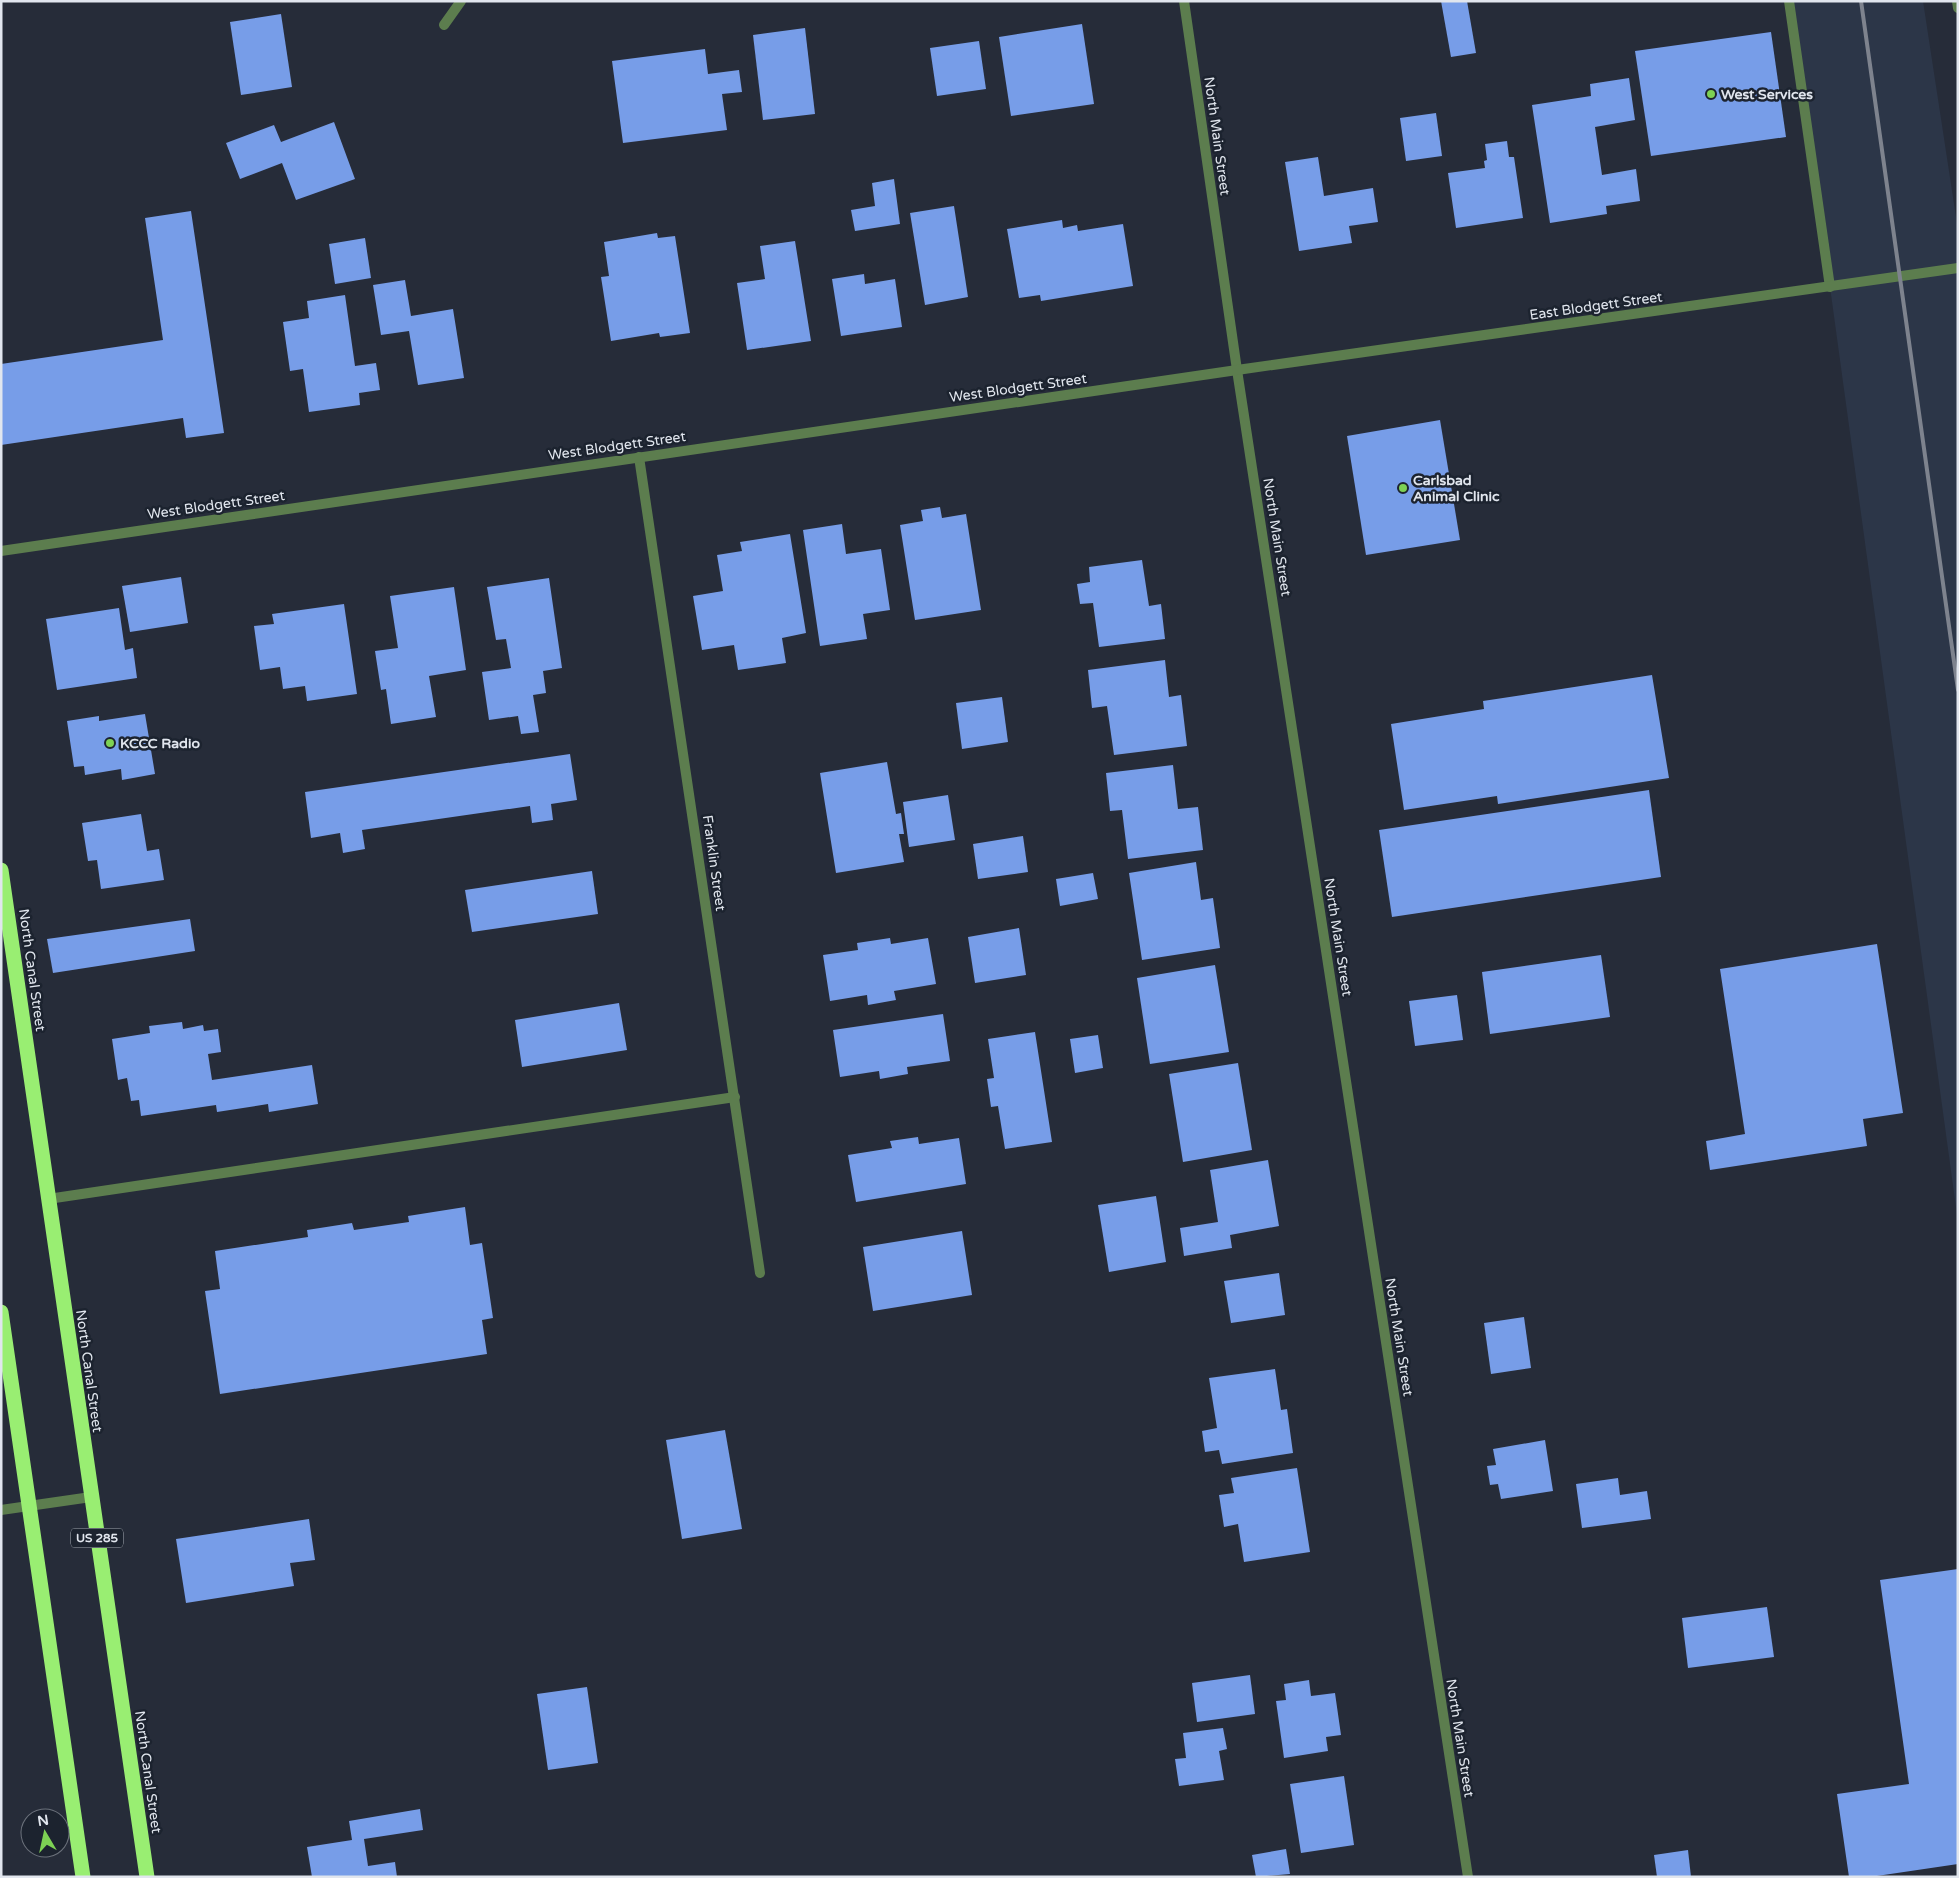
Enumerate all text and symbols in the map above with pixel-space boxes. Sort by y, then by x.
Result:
street label: North Main Street [1200,76,1234,197]
place label: West Services [1721,86,1813,103]
marker: West Services [1705,88,1717,100]
street label: East Blodgett Street [1529,288,1664,324]
street label: West Blodgett Street [948,370,1088,406]
street label: West Blodgett Street [547,428,687,464]
place label: Carlsbad Animal Clinic [1413,472,1500,505]
street label: North Main Street [1259,477,1295,598]
marker: Carlsbad Animal Clinic [1397,482,1409,494]
street label: West Blodgett Street [146,487,286,523]
place label: KCCC Radio [120,735,200,752]
marker: KCCC Radio [104,737,116,749]
street label: Franklin Street [699,814,729,913]
street label: North Main Street [1320,877,1356,998]
street label: North Canal Street [15,908,49,1033]
street label: North Main Street [1381,1277,1417,1398]
street label: North Canal Street [72,1309,106,1434]
road number: US 285 [71,1529,123,1548]
street label: North Main Street [1442,1678,1478,1799]
street label: North Canal Street [131,1710,165,1835]
north arrow [20,1808,70,1858]
text: N [36,1811,50,1830]

